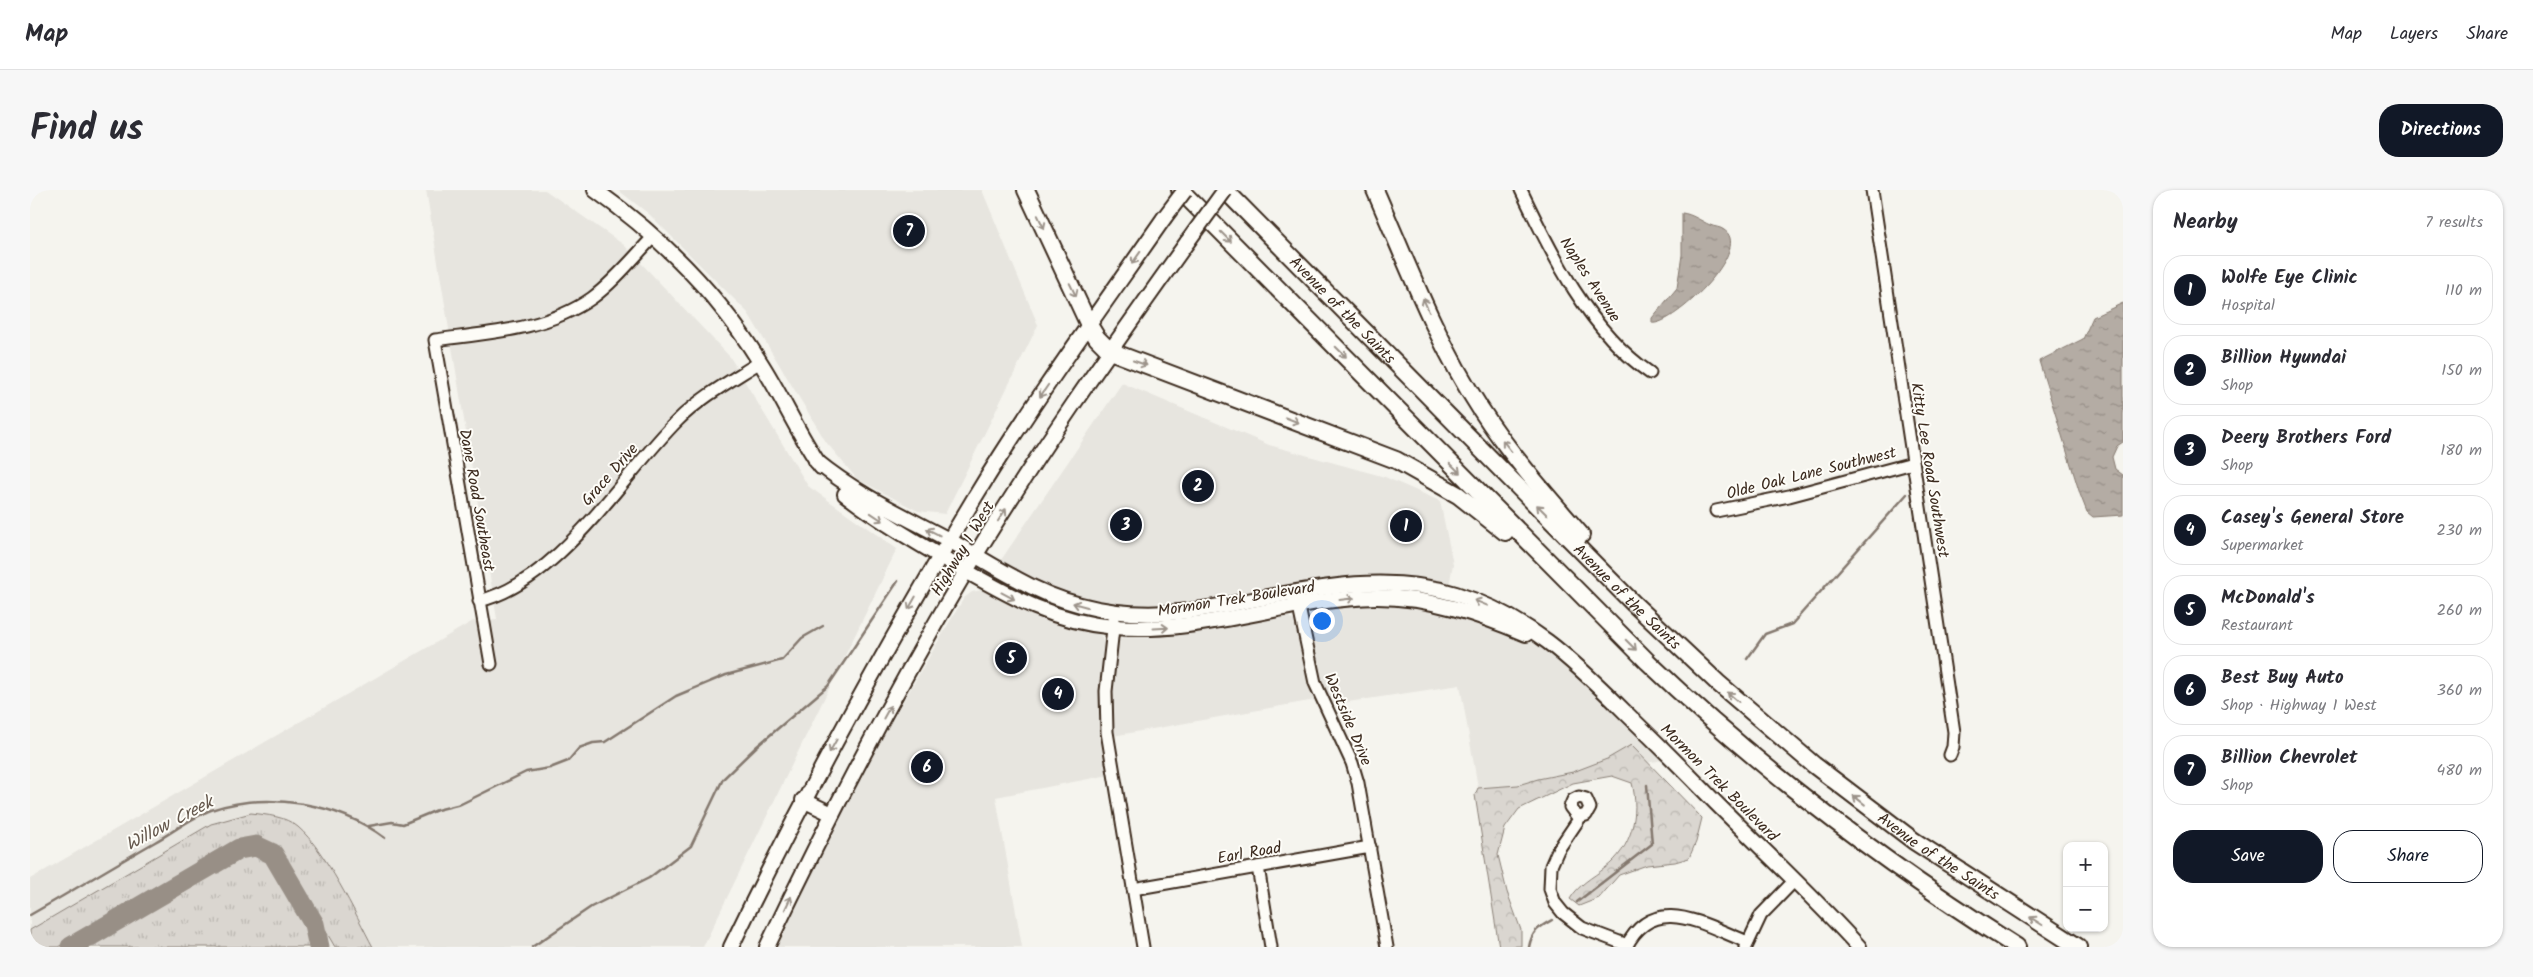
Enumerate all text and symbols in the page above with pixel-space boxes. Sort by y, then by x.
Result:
text: Map [25,15,68,54]
text: Map [2331,20,2362,49]
text: Layers [2390,20,2438,49]
text: Share [2466,20,2508,49]
text: Find us [30,102,143,158]
button: Directions [2379,104,2503,157]
text: Nearby [2173,206,2238,239]
text: 7 results [2425,210,2483,235]
pin: 7 [893,212,925,250]
one-way arrow [1036,215,1046,230]
one-way arrow [1220,231,1232,243]
street label: Naples Avenue [1553,232,1627,327]
one-way arrow [1131,251,1141,265]
street label: Avenue of the Saints [1283,251,1401,370]
text: Wolfe Eye Clinic [2221,263,2358,293]
text: 1 [2188,278,2192,303]
text: 110 m [2445,278,2482,303]
one-way arrow [1069,282,1078,297]
text: Hospital [2221,293,2275,318]
one-way arrow [1421,298,1431,313]
text: Billion Hyundai [2221,343,2346,373]
one-way arrow [1335,346,1347,359]
text: 2 [2185,358,2195,383]
text: 150 m [2441,358,2482,383]
one-way arrow [1132,359,1148,368]
text: Shop [2221,373,2253,398]
street label: Kitty Lee Road Southwest [1903,381,1956,560]
one-way arrow [1039,384,1049,398]
one-way arrow [1284,416,1300,425]
text: Deery Brothers Ford [2221,423,2391,453]
street label: Dane Road Southeast [452,427,502,574]
street label: Grace Drive [576,438,645,512]
text: 3 [2186,438,2194,463]
text: 180 m [2440,438,2482,463]
one-way arrow [1502,439,1513,452]
street label: Olde Oak Lane Southwest [1724,440,1900,507]
text: Shop [2221,453,2253,478]
one-way arrow [1449,461,1461,474]
pin: 2 [1182,467,1214,505]
street label: Highway 1 West [925,496,1002,601]
text: Casey's General Store [2221,503,2404,533]
one-way arrow [1536,504,1548,516]
pin: 3 [1110,506,1142,544]
pin: 1 [1390,507,1422,545]
one-way arrow [997,508,1007,522]
one-way arrow [870,512,884,522]
text: 4 [2186,518,2194,543]
text: 230 m [2436,518,2482,543]
one-way arrow [926,527,941,536]
text: Supermarket [2221,533,2304,558]
street label: Avenue of the Saints [1567,538,1687,656]
street label: Mormon Trek Boulevard [1156,575,1318,624]
text: McDonald's [2221,583,2315,613]
one-way arrow [1000,592,1015,601]
one-way arrow [1339,594,1355,604]
one-way arrow [906,596,916,610]
one-way arrow [1474,598,1489,608]
text: 5 [2186,598,2194,623]
text: 260 m [2437,598,2482,623]
one-way arrow [1072,600,1088,610]
your location [1309,608,1335,634]
text: Restaurant [2221,613,2293,638]
one-way arrow [1153,623,1169,633]
pin: 5 [995,639,1027,677]
one-way arrow [1625,639,1637,651]
text: Best Buy Auto [2221,663,2344,693]
street label: Westside Drive [1317,669,1378,770]
pin: 4 [1042,675,1074,713]
text: 6 [2186,678,2194,703]
text: 360 m [2437,678,2482,703]
one-way arrow [1727,691,1740,702]
text: Shop · Highway 1 West [2221,693,2377,718]
one-way arrow [883,705,892,720]
street label: Mormon Trek Boulevard [1654,718,1785,849]
one-way arrow [828,738,838,753]
text: Billion Chevrolet [2221,743,2358,773]
pin: 6 [911,748,943,786]
text: 7 [2186,758,2194,783]
text: 480 m [2436,758,2482,783]
text: Shop [2221,773,2253,798]
water label: Willow Creek [120,788,221,860]
one-way arrow [1852,795,1866,805]
street label: Avenue of the Saints [1872,806,2004,907]
button: Save [2173,830,2323,883]
button: Share [2333,830,2483,883]
street label: Earl Road [1215,835,1284,871]
map controls [2063,842,2108,932]
button: + [2063,842,2108,887]
button: − [2063,887,2108,932]
one-way arrow [784,896,793,911]
one-way arrow [2030,916,2044,926]

